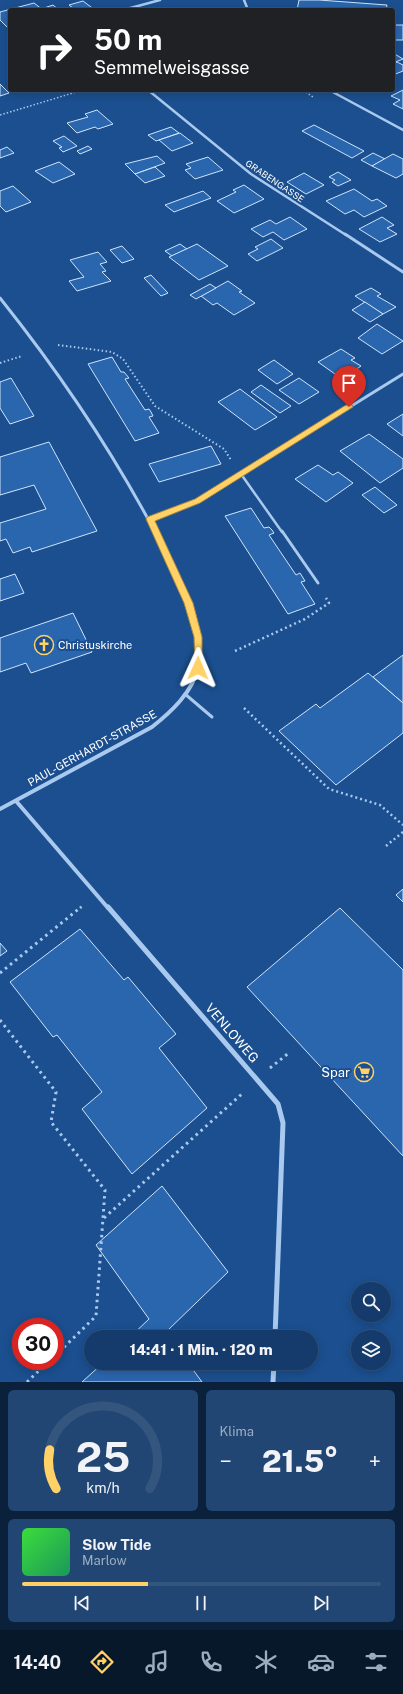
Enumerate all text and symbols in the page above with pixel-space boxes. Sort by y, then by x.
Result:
text: 50 m [94,23,162,56]
icon: right [28,24,80,76]
text: Semmelweisgasse [94,57,249,78]
street label: GRABENGASSE [244,157,307,205]
pin [332,366,366,407]
icon: arrive [338,372,360,394]
church icon: Christuskirche [33,634,55,656]
place label: Christuskirche [58,639,132,651]
position arrow [177,647,219,689]
street label: PAUL-GERHARDT-STRASSE [26,708,158,788]
street label: VENLOWEG [202,1000,262,1066]
supermarket icon: Spar [353,1061,375,1083]
place label: Spar [321,1065,350,1080]
map controls [351,1282,391,1370]
button: search [351,1282,391,1322]
speed limit sign: 30 [12,1318,64,1370]
button: layers [351,1330,391,1370]
text: 14:41 · 1 Min. · 120 m [129,1341,273,1358]
text: Klima [220,1424,254,1439]
text: 25 [76,1431,130,1480]
text: 21.5° [262,1443,339,1479]
text: − [220,1448,232,1474]
text: + [369,1448,381,1474]
text: km/h [86,1478,120,1495]
text: Slow Tide [82,1536,151,1553]
text: Marlow [82,1553,127,1568]
icon: previous [71,1592,93,1614]
icon: pause [190,1592,212,1614]
icon: next [310,1592,332,1614]
icon: directions [88,1648,116,1676]
icon: music [143,1648,171,1676]
icon: phone [197,1648,225,1676]
icon: climate [252,1648,280,1676]
icon: car [307,1648,335,1676]
icon: filters [362,1648,390,1676]
text: 14:40 [13,1652,61,1673]

